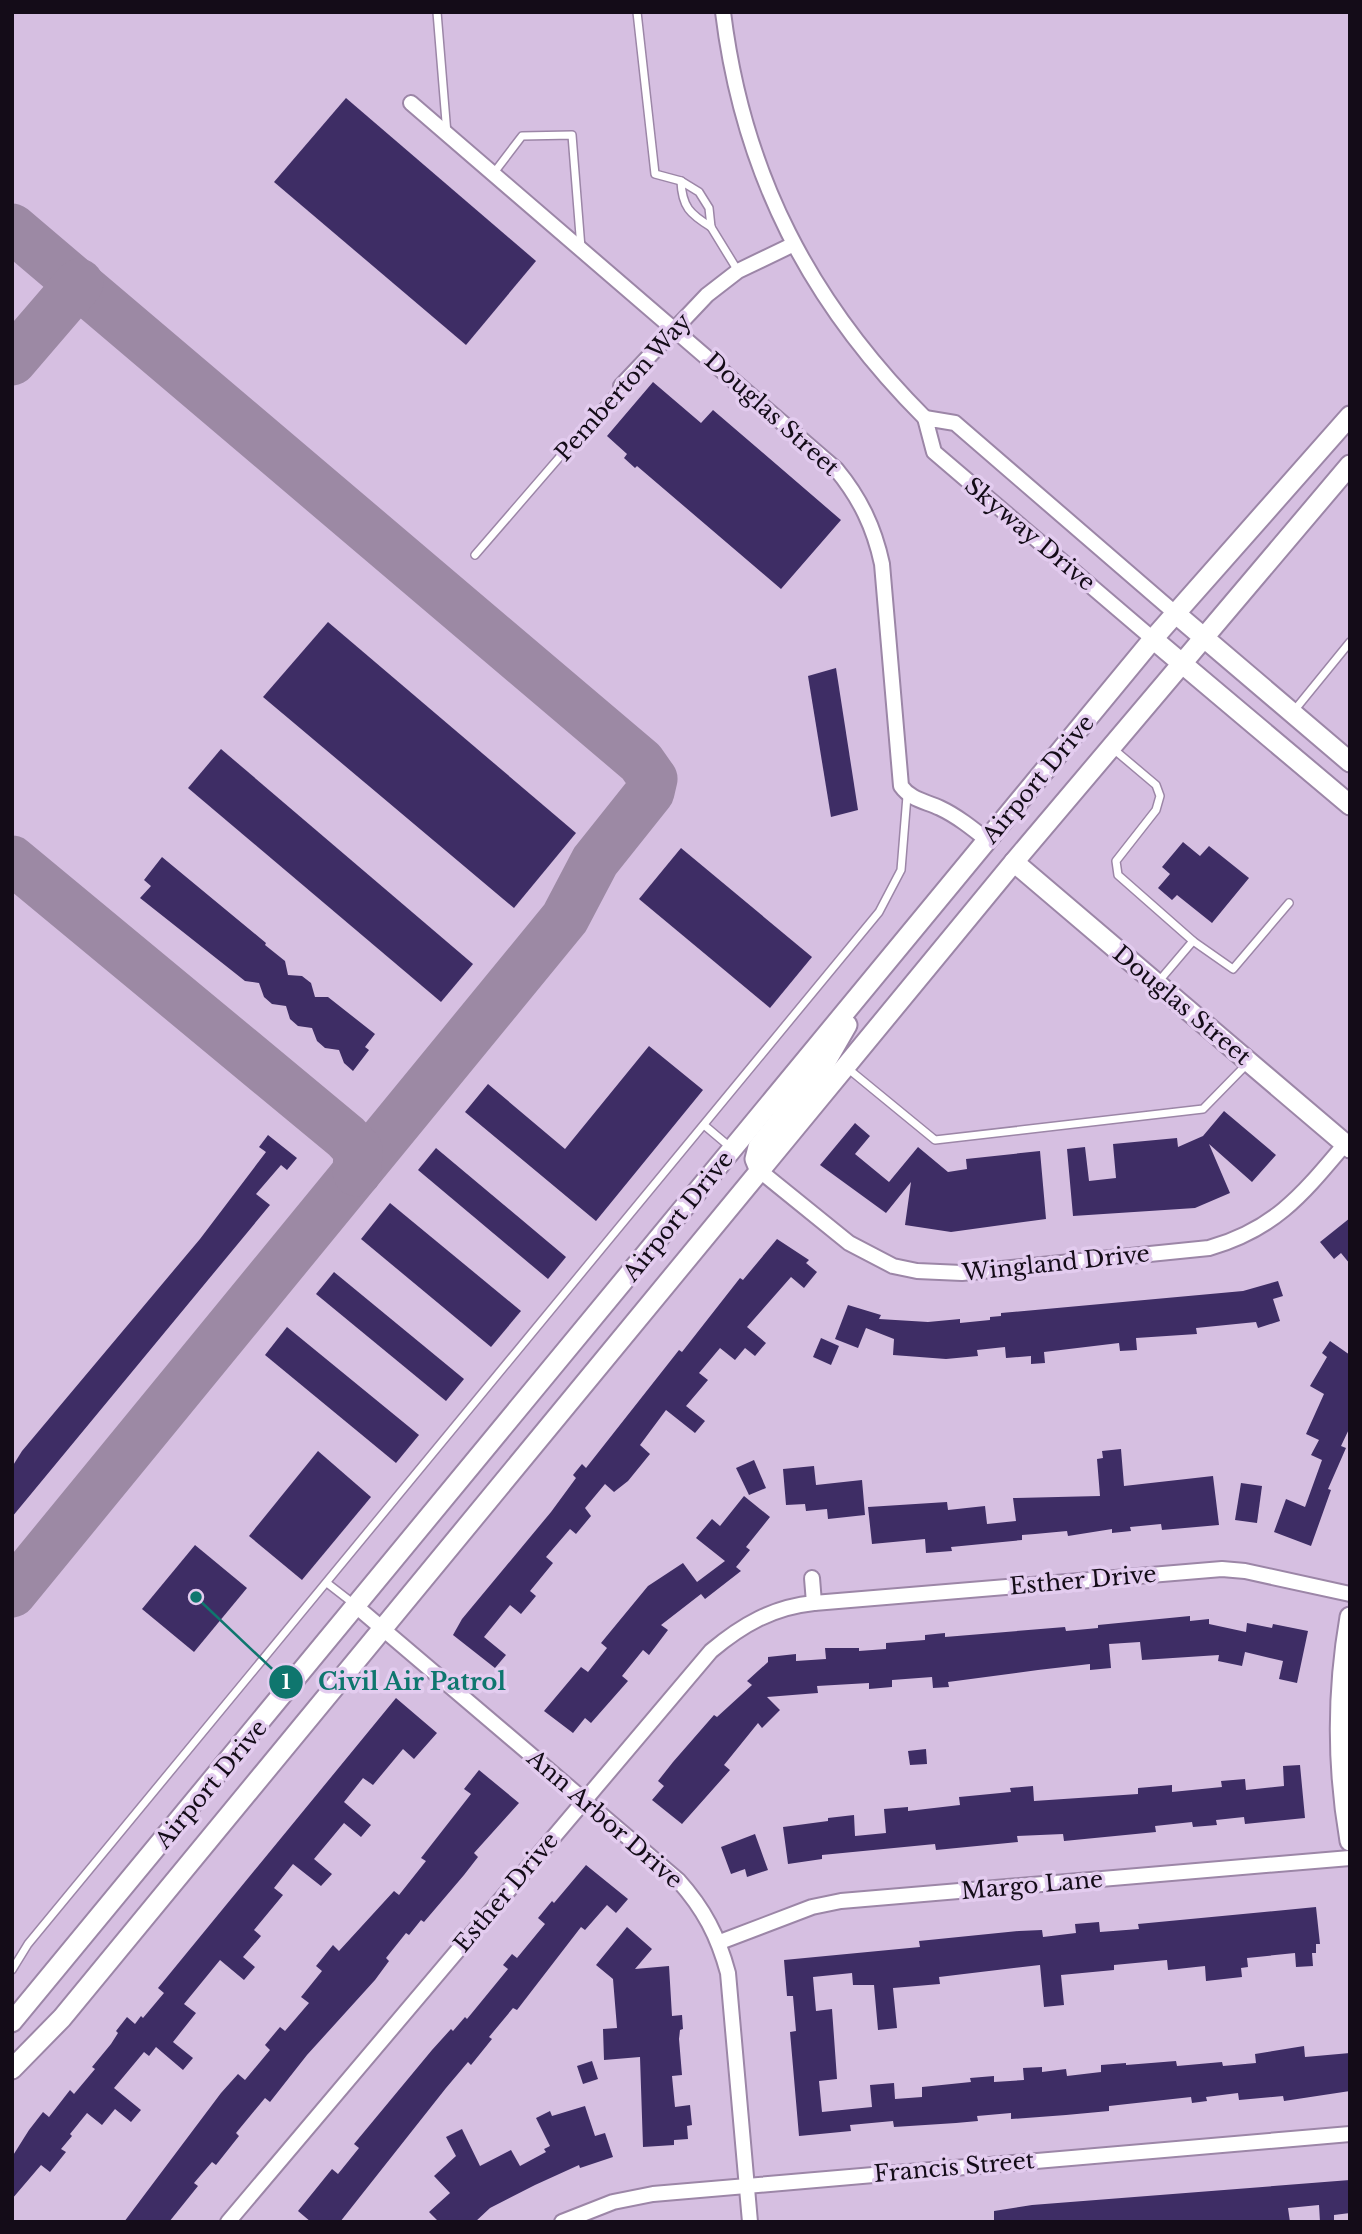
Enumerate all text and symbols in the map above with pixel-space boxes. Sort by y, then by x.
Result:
street label: Pemberton Way [549,307,697,467]
street label: Douglas Street [699,346,845,482]
street label: Skyway Drive [959,471,1101,597]
street label: Airport Drive [975,709,1100,850]
street label: Douglas Street [1107,939,1257,1071]
street label: Airport Drive [616,1145,739,1287]
street label: Wingland Drive [960,1239,1151,1287]
street label: Esther Drive [1008,1560,1158,1600]
callout: Civil Air Patrol [269,1659,521,1704]
text: Civil Air Patrol [318,1667,506,1696]
text: 1 [281,1669,291,1695]
street label: Airport Drive [148,1714,273,1855]
street label: Ann Arbor Drive [521,1743,688,1894]
street label: Esther Drive [448,1826,564,1958]
street label: Margo Lane [960,1865,1104,1905]
street label: Francis Street [873,2146,1036,2188]

